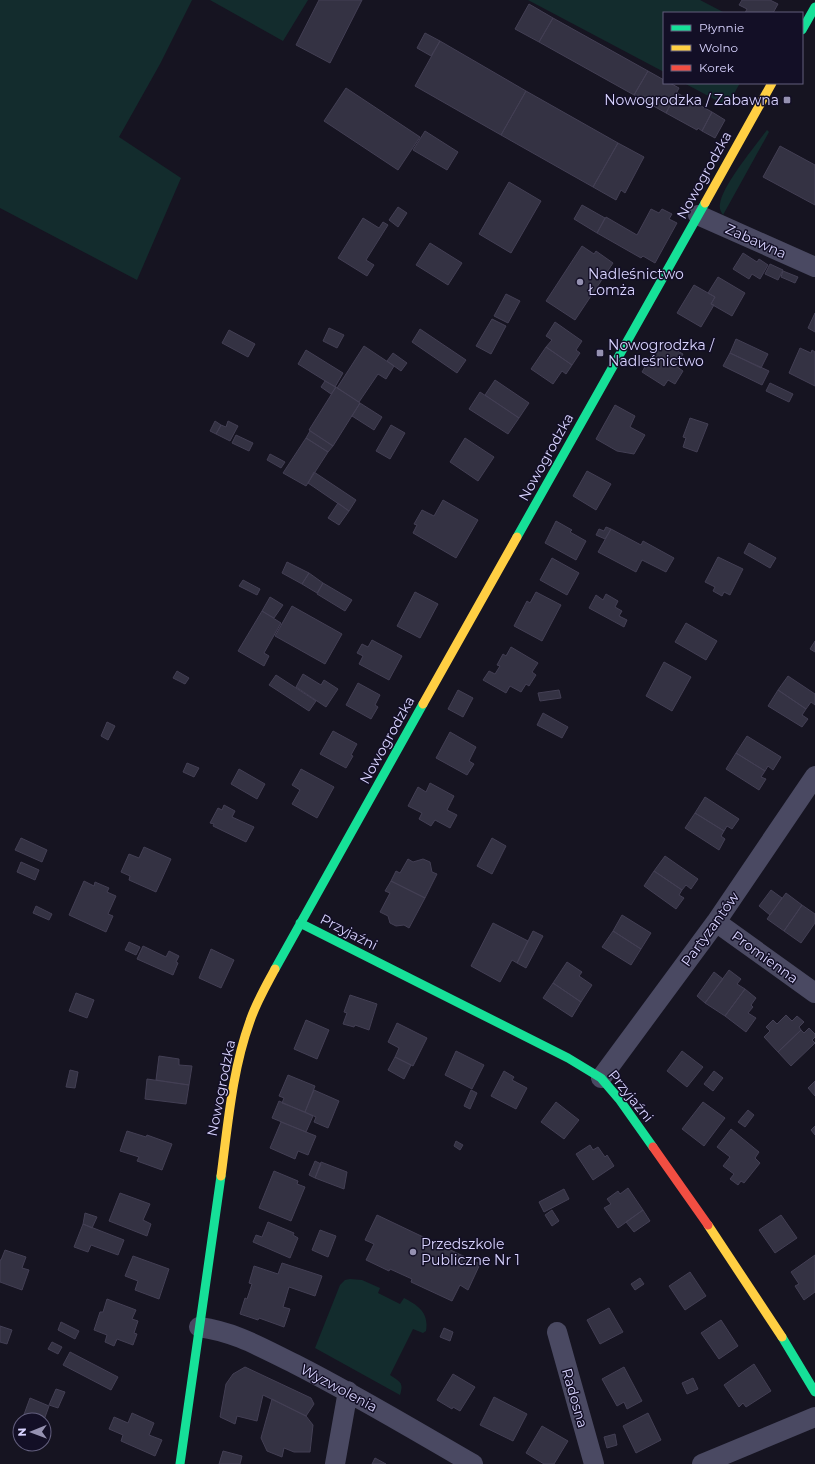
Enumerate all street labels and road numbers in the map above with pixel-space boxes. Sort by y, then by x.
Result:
street label: Nowogrodzka [672,128,736,222]
street label: Zabawna [723,220,789,262]
street label: Nowogrodzka [514,410,578,504]
street label: Nowogrodzka [355,693,419,787]
street label: Partyzantów [677,888,743,970]
street label: Przyjaźni [317,910,381,954]
street label: Promienna [728,927,802,987]
street label: Nowogrodzka [203,1038,239,1138]
street label: Przyjaźni [604,1066,658,1126]
street label: Wyzwolenia [297,1360,381,1416]
street label: Radosna [558,1366,592,1430]

